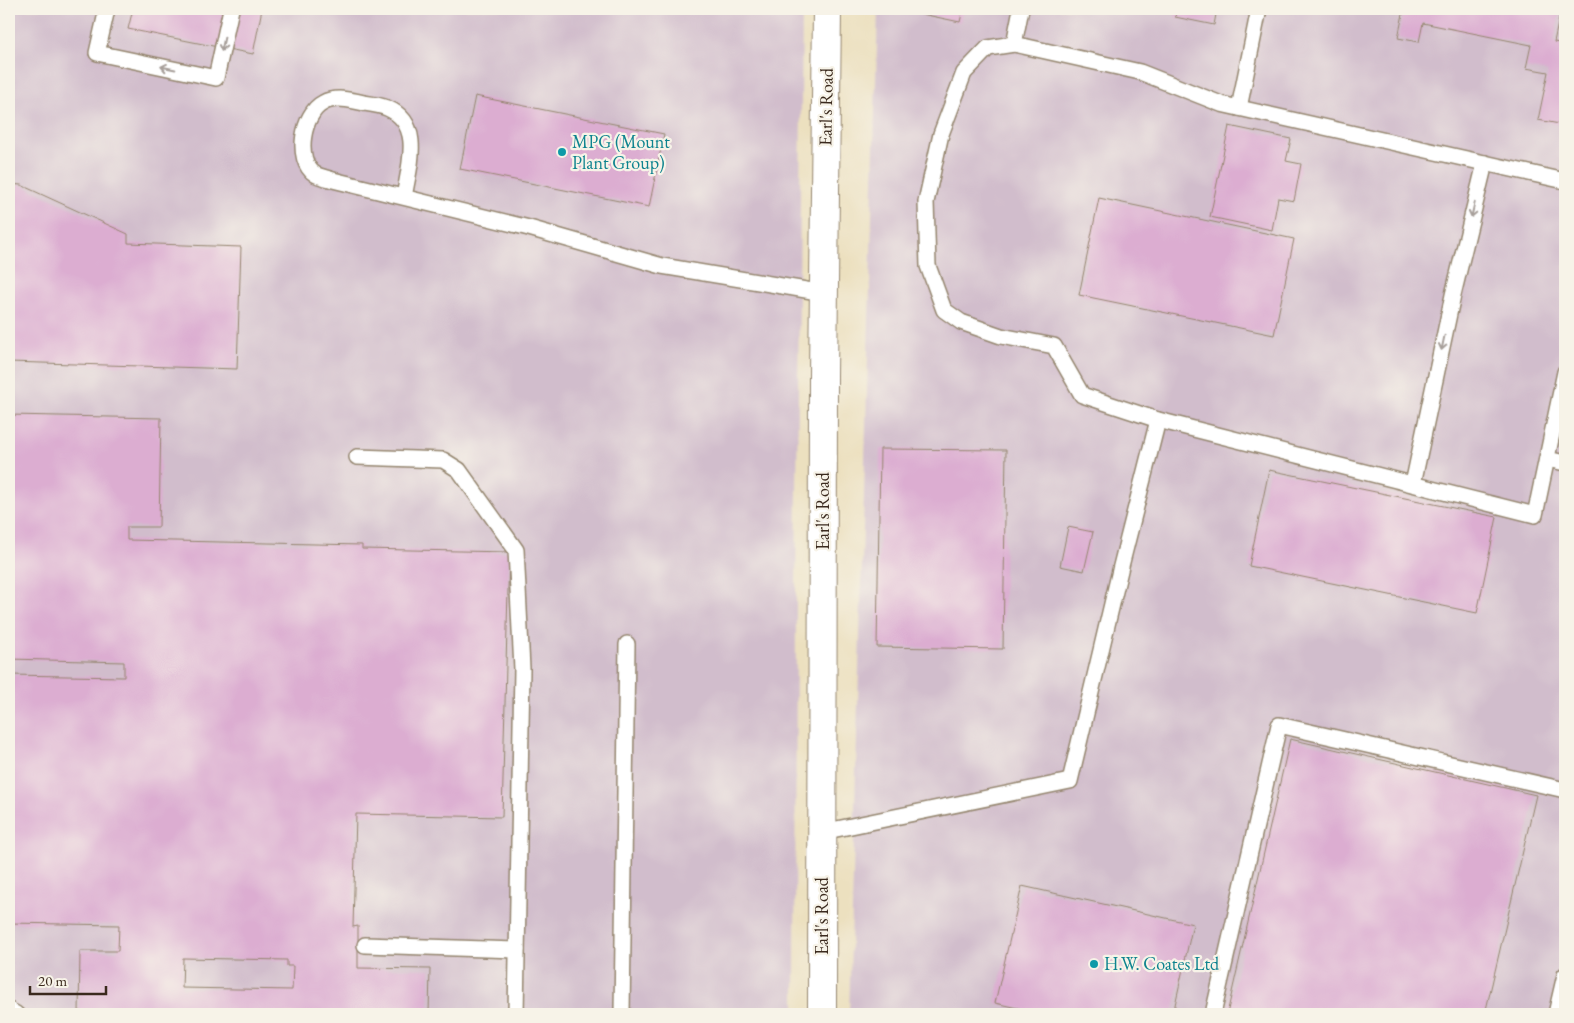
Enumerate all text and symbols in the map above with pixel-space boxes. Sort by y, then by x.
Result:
one-way arrow [218,35,227,51]
one-way arrow [161,63,177,72]
street label: Earl's Road [813,67,838,146]
place label: MPG (Mount Plant Group) [572,130,670,174]
marker: MPG (Mount Plant Group) [556,146,568,158]
one-way arrow [1468,202,1477,218]
one-way arrow [1438,334,1447,350]
street label: Earl's Road [811,471,834,550]
street label: Earl's Road [810,876,833,955]
place label: H.W. Coates Ltd [1104,952,1220,975]
marker: H.W. Coates Ltd [1088,958,1100,970]
scale bar [30,963,106,995]
text: 20 m [38,971,67,990]

